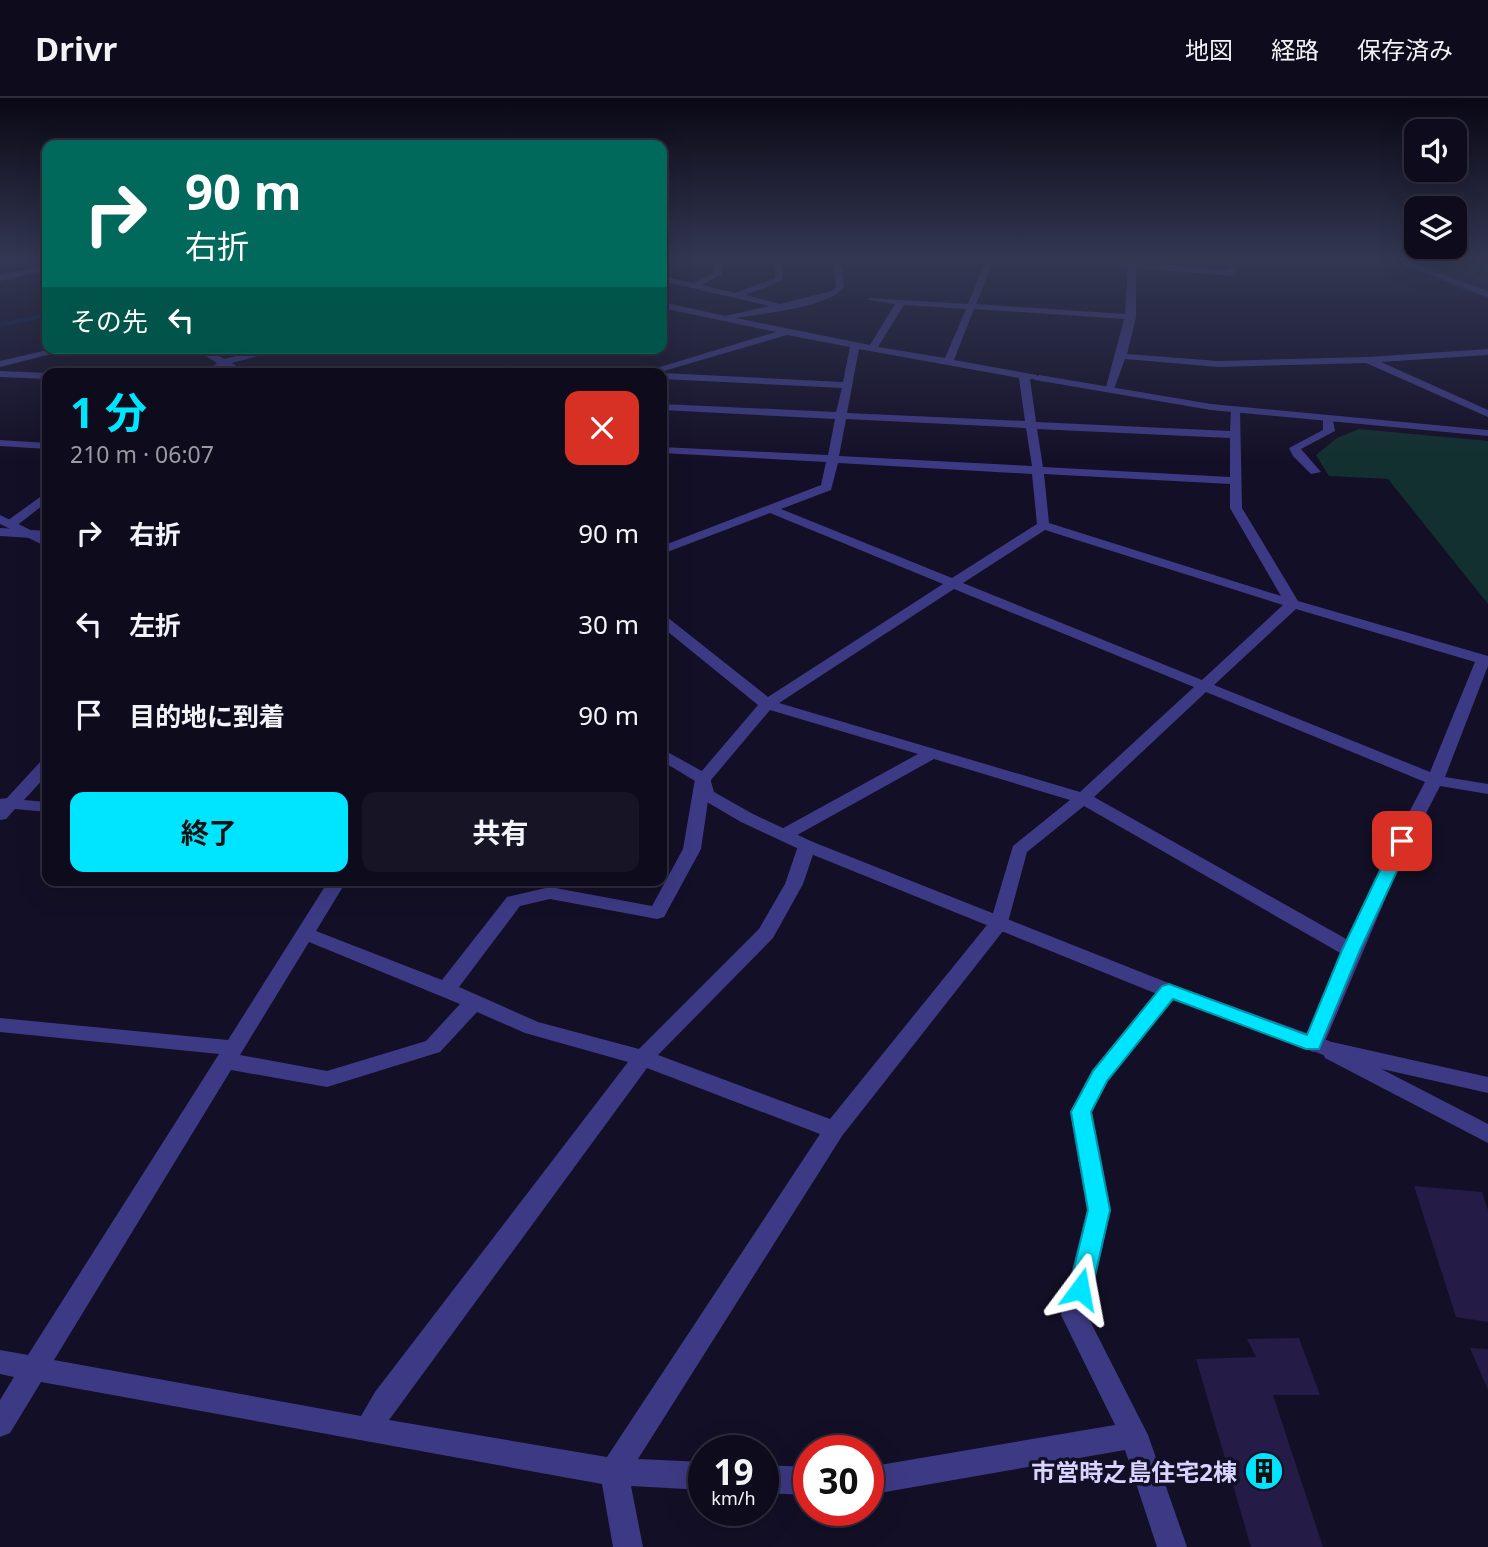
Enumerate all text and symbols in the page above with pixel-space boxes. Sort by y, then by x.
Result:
text: Drivr [35,26,117,71]
text: 地図 [1185,33,1233,66]
text: 経路 [1271,33,1319,66]
text: 保存済み [1357,33,1453,66]
map controls [1404,119,1467,259]
button: sound [1404,119,1467,182]
text: 90 m [185,158,302,224]
icon: right [70,168,161,259]
button: layers [1404,196,1467,259]
text: 右折 [185,224,249,267]
icon: left [162,301,200,339]
text: その先 [70,303,148,339]
text: 1 分 [70,383,147,440]
button: close [565,391,639,465]
text: 210 m · 06:07 [70,438,214,470]
icon: right [70,514,108,552]
text: 90 m [578,515,639,551]
text: 右折 [129,516,181,552]
icon: left [70,605,108,643]
text: 30 m [578,606,639,642]
text: 左折 [129,607,181,643]
icon: arrive [70,696,108,734]
text: 90 m [578,697,639,733]
text: 目的地に到着 [129,698,285,734]
button: 終了 [70,792,348,872]
button: 共有 [362,792,639,872]
pin [1372,811,1432,871]
icon: arrive [1383,822,1421,860]
position arrow [1043,1252,1117,1326]
speed limit sign: 30 [793,1435,884,1526]
text: 19 [713,1448,754,1495]
building icon: 市営時之島住宅2棟 [1243,1450,1285,1492]
place label: 市営時之島住宅2棟 [1031,1455,1237,1488]
text: km/h [711,1486,756,1510]

